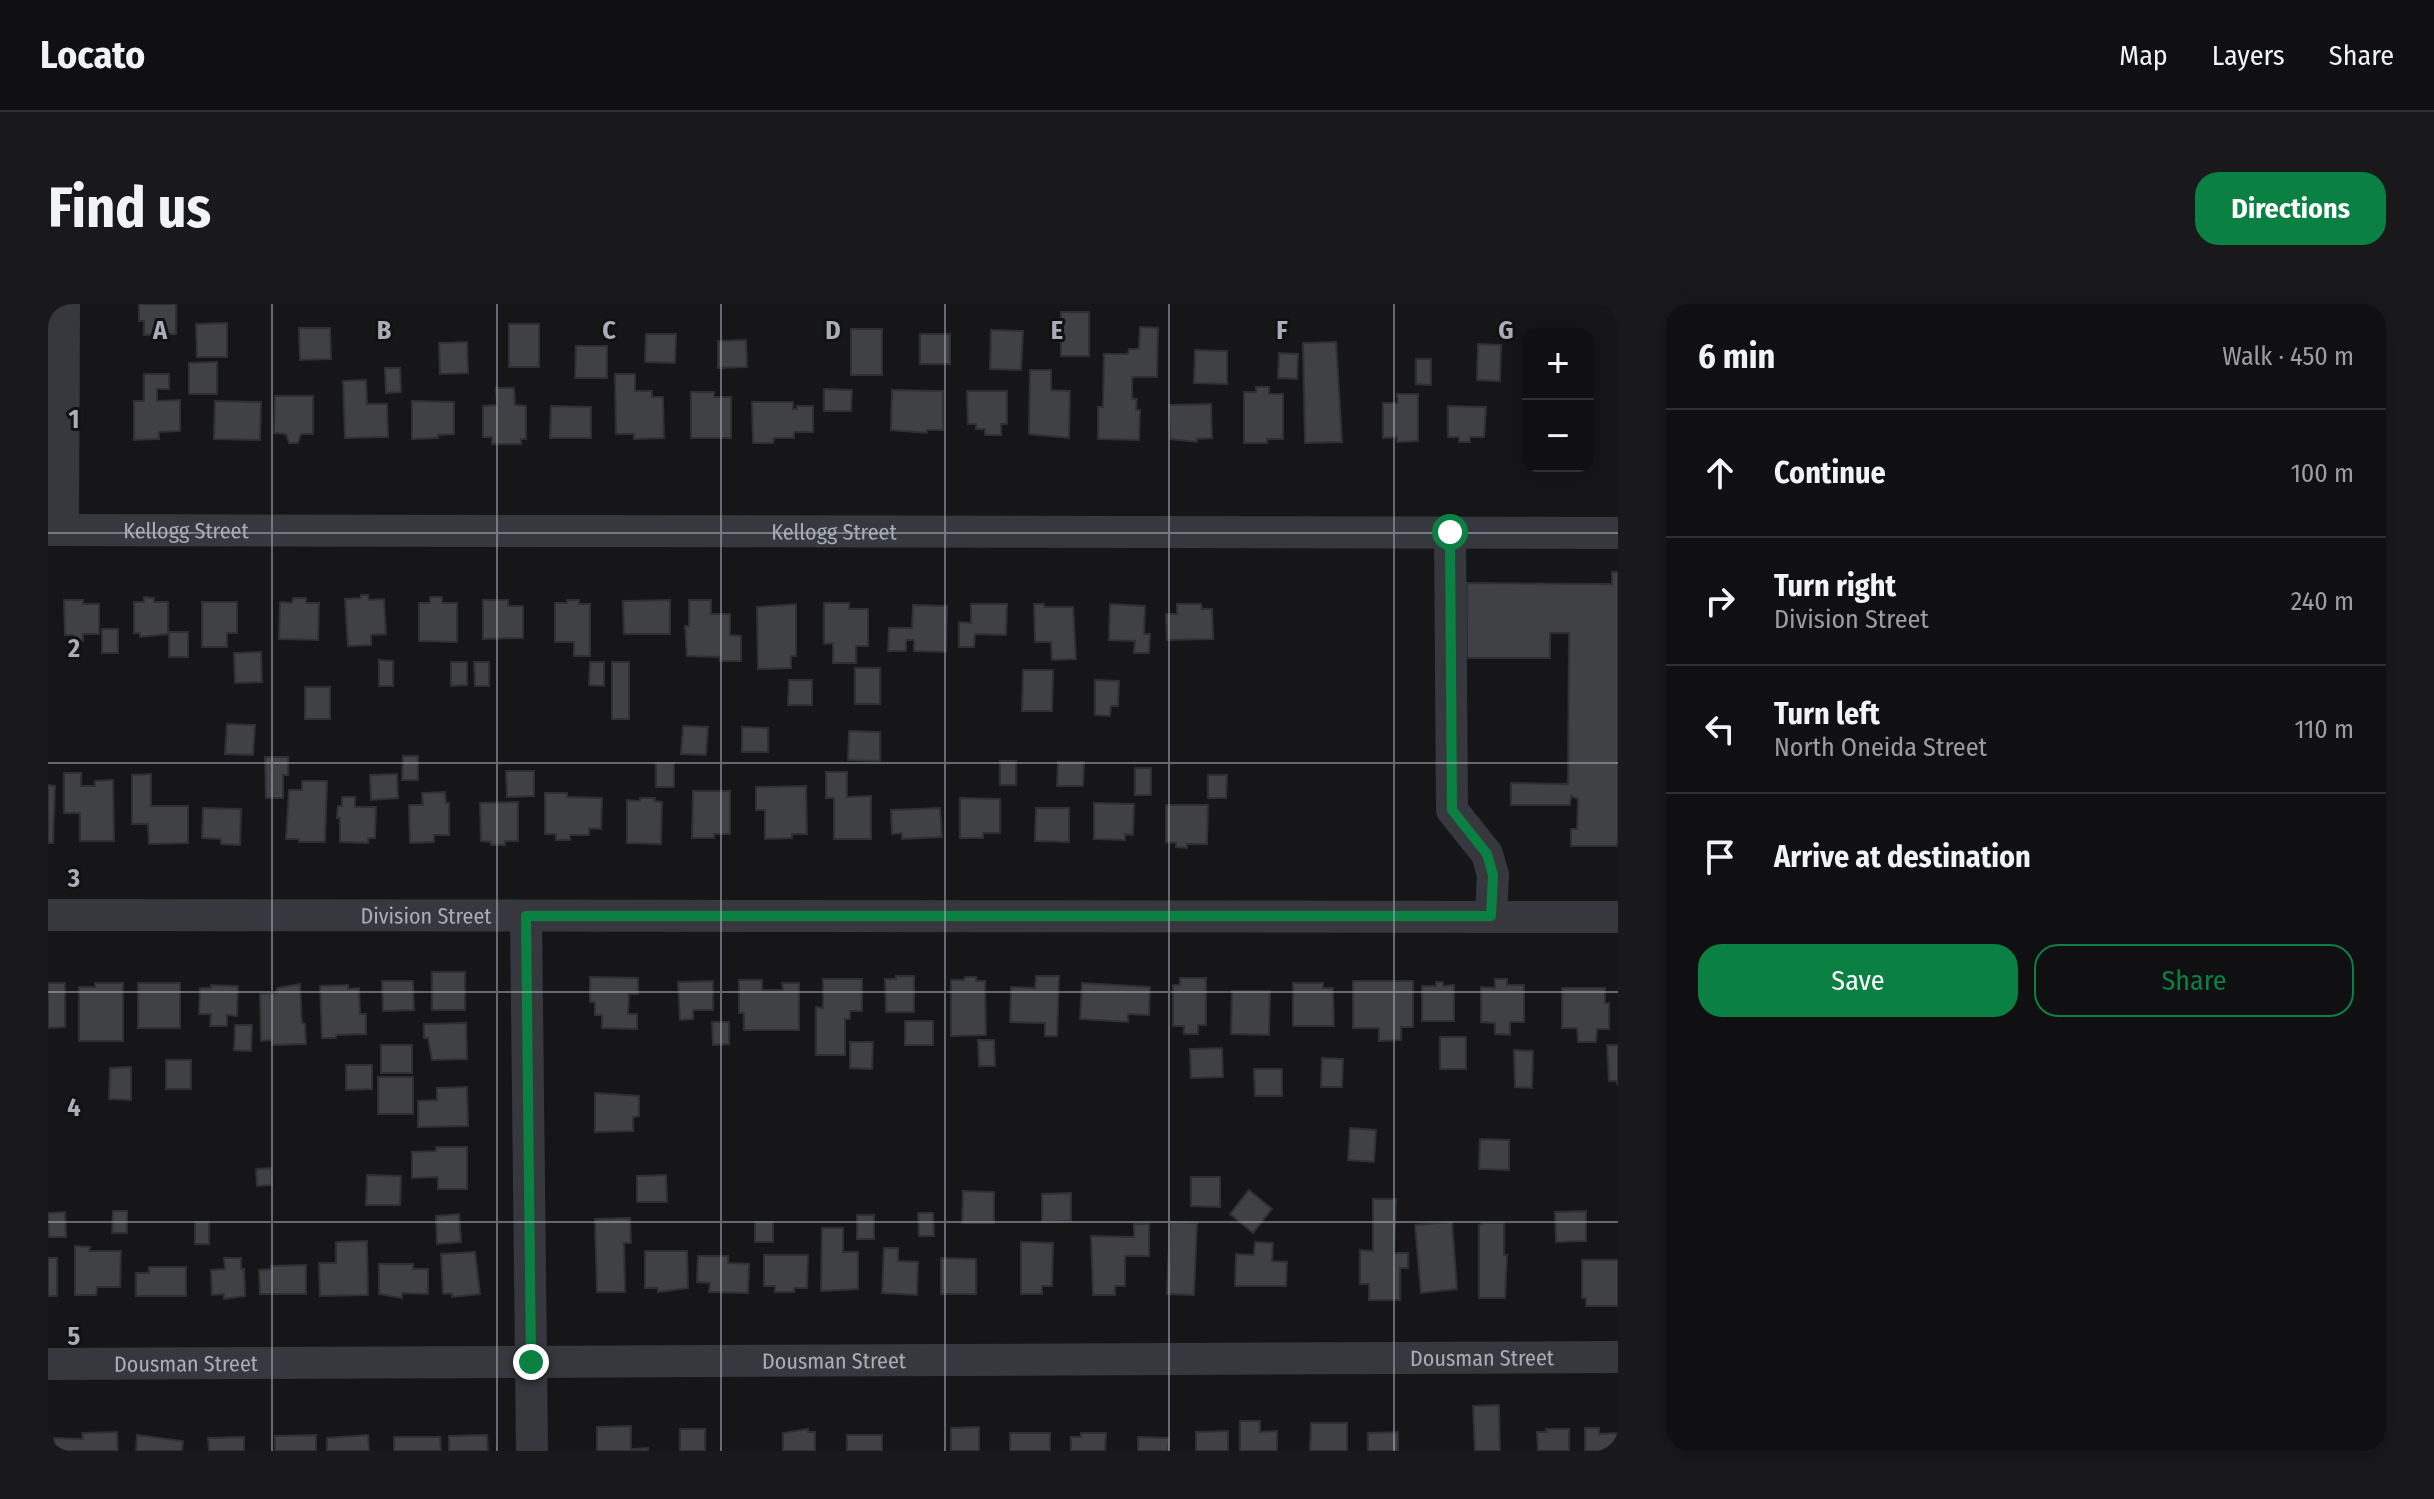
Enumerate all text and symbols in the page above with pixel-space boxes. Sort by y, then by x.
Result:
text: Locato [40,32,145,78]
text: Map [2119,39,2168,72]
text: Layers [2212,39,2285,72]
text: Share [2329,39,2394,72]
button: Directions [2195,172,2386,245]
text: Find us [48,175,211,242]
text: A [152,315,168,346]
text: B [377,315,392,346]
text: C [602,315,616,346]
text: D [825,315,841,346]
text: E [1051,315,1063,346]
text: F [1276,315,1288,346]
text: G [1498,315,1514,346]
map controls [1522,328,1594,472]
button: + [1522,328,1594,400]
text: 6 min [1698,336,1775,377]
text: Walk · 450 m [2222,341,2354,372]
button: − [1522,400,1594,472]
text: 1 [69,404,80,435]
icon: ahead [1698,451,1742,495]
text: Continue [1774,455,1886,491]
text: 100 m [2291,458,2354,489]
route start [1432,514,1468,550]
street label: Kellogg Street [123,517,249,544]
street label: Kellogg Street [771,518,897,546]
text: Turn right [1774,568,1896,604]
icon: right [1698,579,1742,623]
text: 240 m [2291,586,2354,617]
text: Division Street [1774,604,1929,635]
text: 2 [67,633,80,664]
text: Turn left [1774,696,1880,732]
icon: left [1698,707,1742,751]
text: 110 m [2294,714,2354,745]
text: North Oneida Street [1774,732,1987,763]
icon: arrive [1698,835,1742,879]
text: Arrive at destination [1774,839,2031,875]
text: 3 [67,863,80,894]
street label: Division Street [360,902,492,930]
button: Save [1698,944,2018,1017]
button: Share [2034,944,2354,1017]
text: 4 [67,1092,81,1123]
text: 5 [68,1321,81,1352]
route end [513,1344,549,1380]
street label: Dousman Street [1410,1344,1555,1372]
street label: Dousman Street [762,1347,907,1375]
street label: Dousman Street [114,1350,259,1378]

